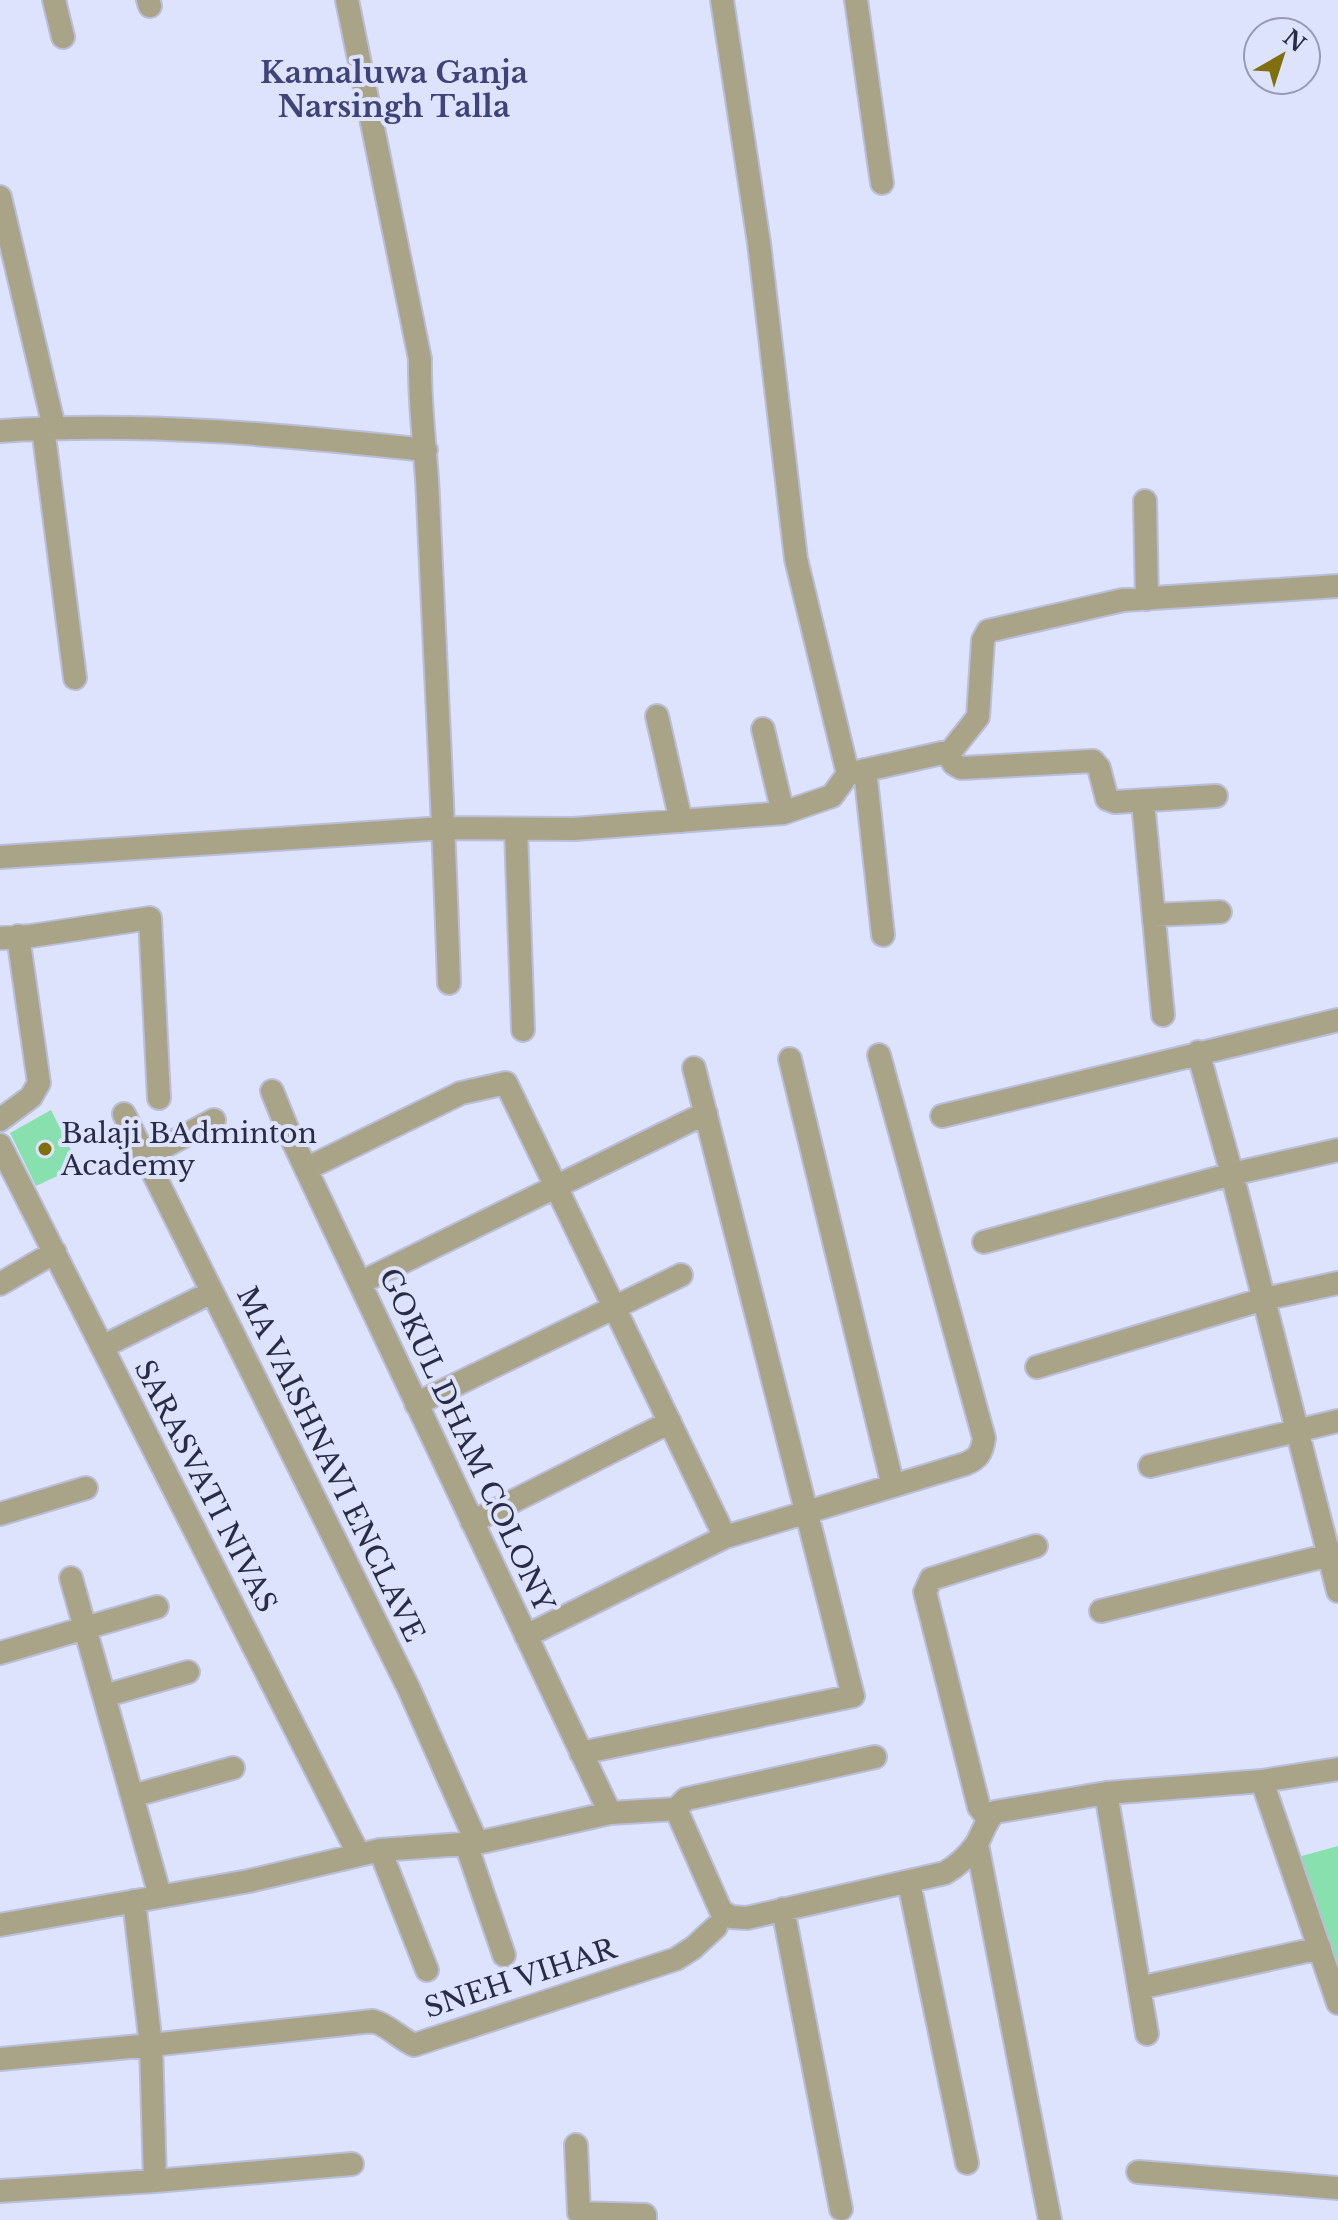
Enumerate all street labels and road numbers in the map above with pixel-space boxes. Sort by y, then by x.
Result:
street label: GOKUL DHAM COLONY [371,1263,562,1618]
street label: MA VAISHNAVI ENCLAVE [229,1281,432,1647]
street label: SARASVATI NIVAS [127,1354,284,1618]
street label: SNEH VIHAR [420,1931,621,2026]

